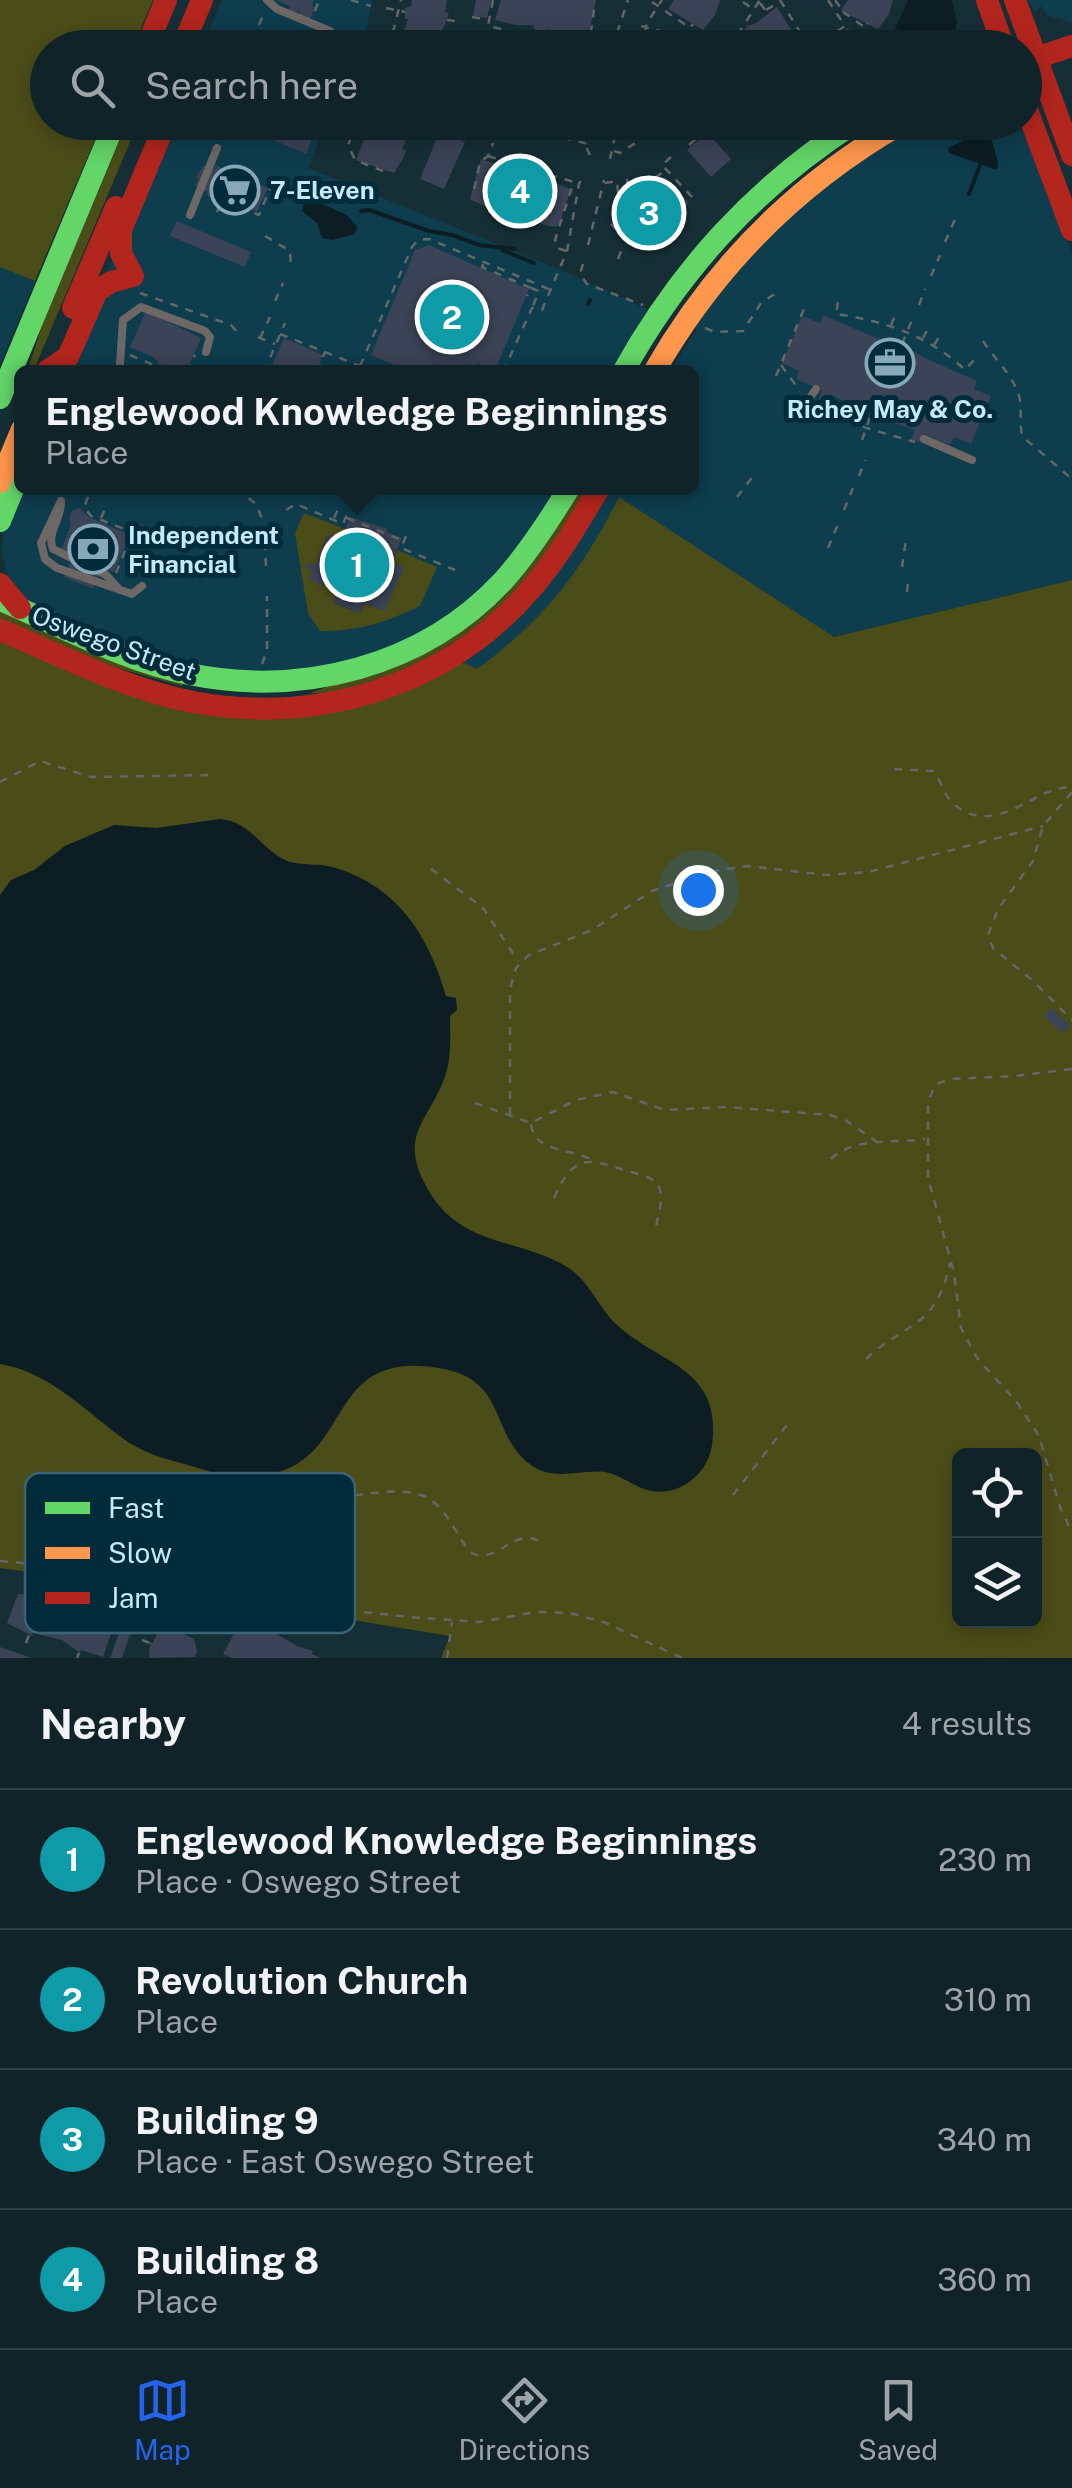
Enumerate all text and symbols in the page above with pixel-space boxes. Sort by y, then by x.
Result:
search box [30,30,1042,140]
icon: search [65,58,120,113]
text: Search here [145,63,358,108]
pin: 4 [488,154,552,228]
supermarket icon: 7-Eleven [209,164,261,216]
place label: 7-Eleven [270,175,375,205]
pin: 3 [616,176,682,250]
pin: 2 [420,280,484,354]
office icon: Richey May & Co. [864,337,916,389]
popup [14,365,699,495]
text: Englewood Knowledge Beginnings [45,389,668,434]
place label: Richey May & Co. [787,394,993,424]
text: Place [45,434,128,471]
place label: Independent Financial [128,520,279,579]
bank icon: Independent Financial [67,523,119,575]
pin: 1 [324,528,390,602]
street label: Oswego Street [28,599,200,687]
your location [673,865,724,916]
map controls [952,1448,1042,1628]
button: locate [952,1448,1042,1538]
legend [25,1473,355,1633]
text: Fast [108,1491,164,1524]
text: Slow [108,1536,172,1569]
button: layers [952,1538,1042,1628]
text: Jam [108,1581,159,1614]
text: Nearby [40,1699,186,1748]
text: 4 results [902,1705,1032,1742]
text: Englewood Knowledge Beginnings [135,1818,757,1863]
text: 1 [66,1841,79,1878]
text: 230 m [938,1841,1032,1878]
text: Place · Oswego Street [135,1863,461,1900]
text: Revolution Church [135,1958,468,2003]
text: 2 [62,1981,83,2018]
text: 310 m [944,1981,1032,2018]
text: Place [135,2003,218,2040]
text: Building 9 [135,2098,319,2143]
text: 3 [62,2121,83,2158]
text: 340 m [937,2121,1032,2158]
text: Place · East Oswego Street [135,2143,534,2180]
text: Building 8 [135,2238,319,2283]
text: 4 [62,2261,83,2298]
text: 360 m [937,2261,1032,2298]
text: Place [135,2283,218,2320]
tab: Map [134,2373,191,2466]
tab: Directions [459,2373,590,2466]
tab: Saved [858,2373,938,2466]

